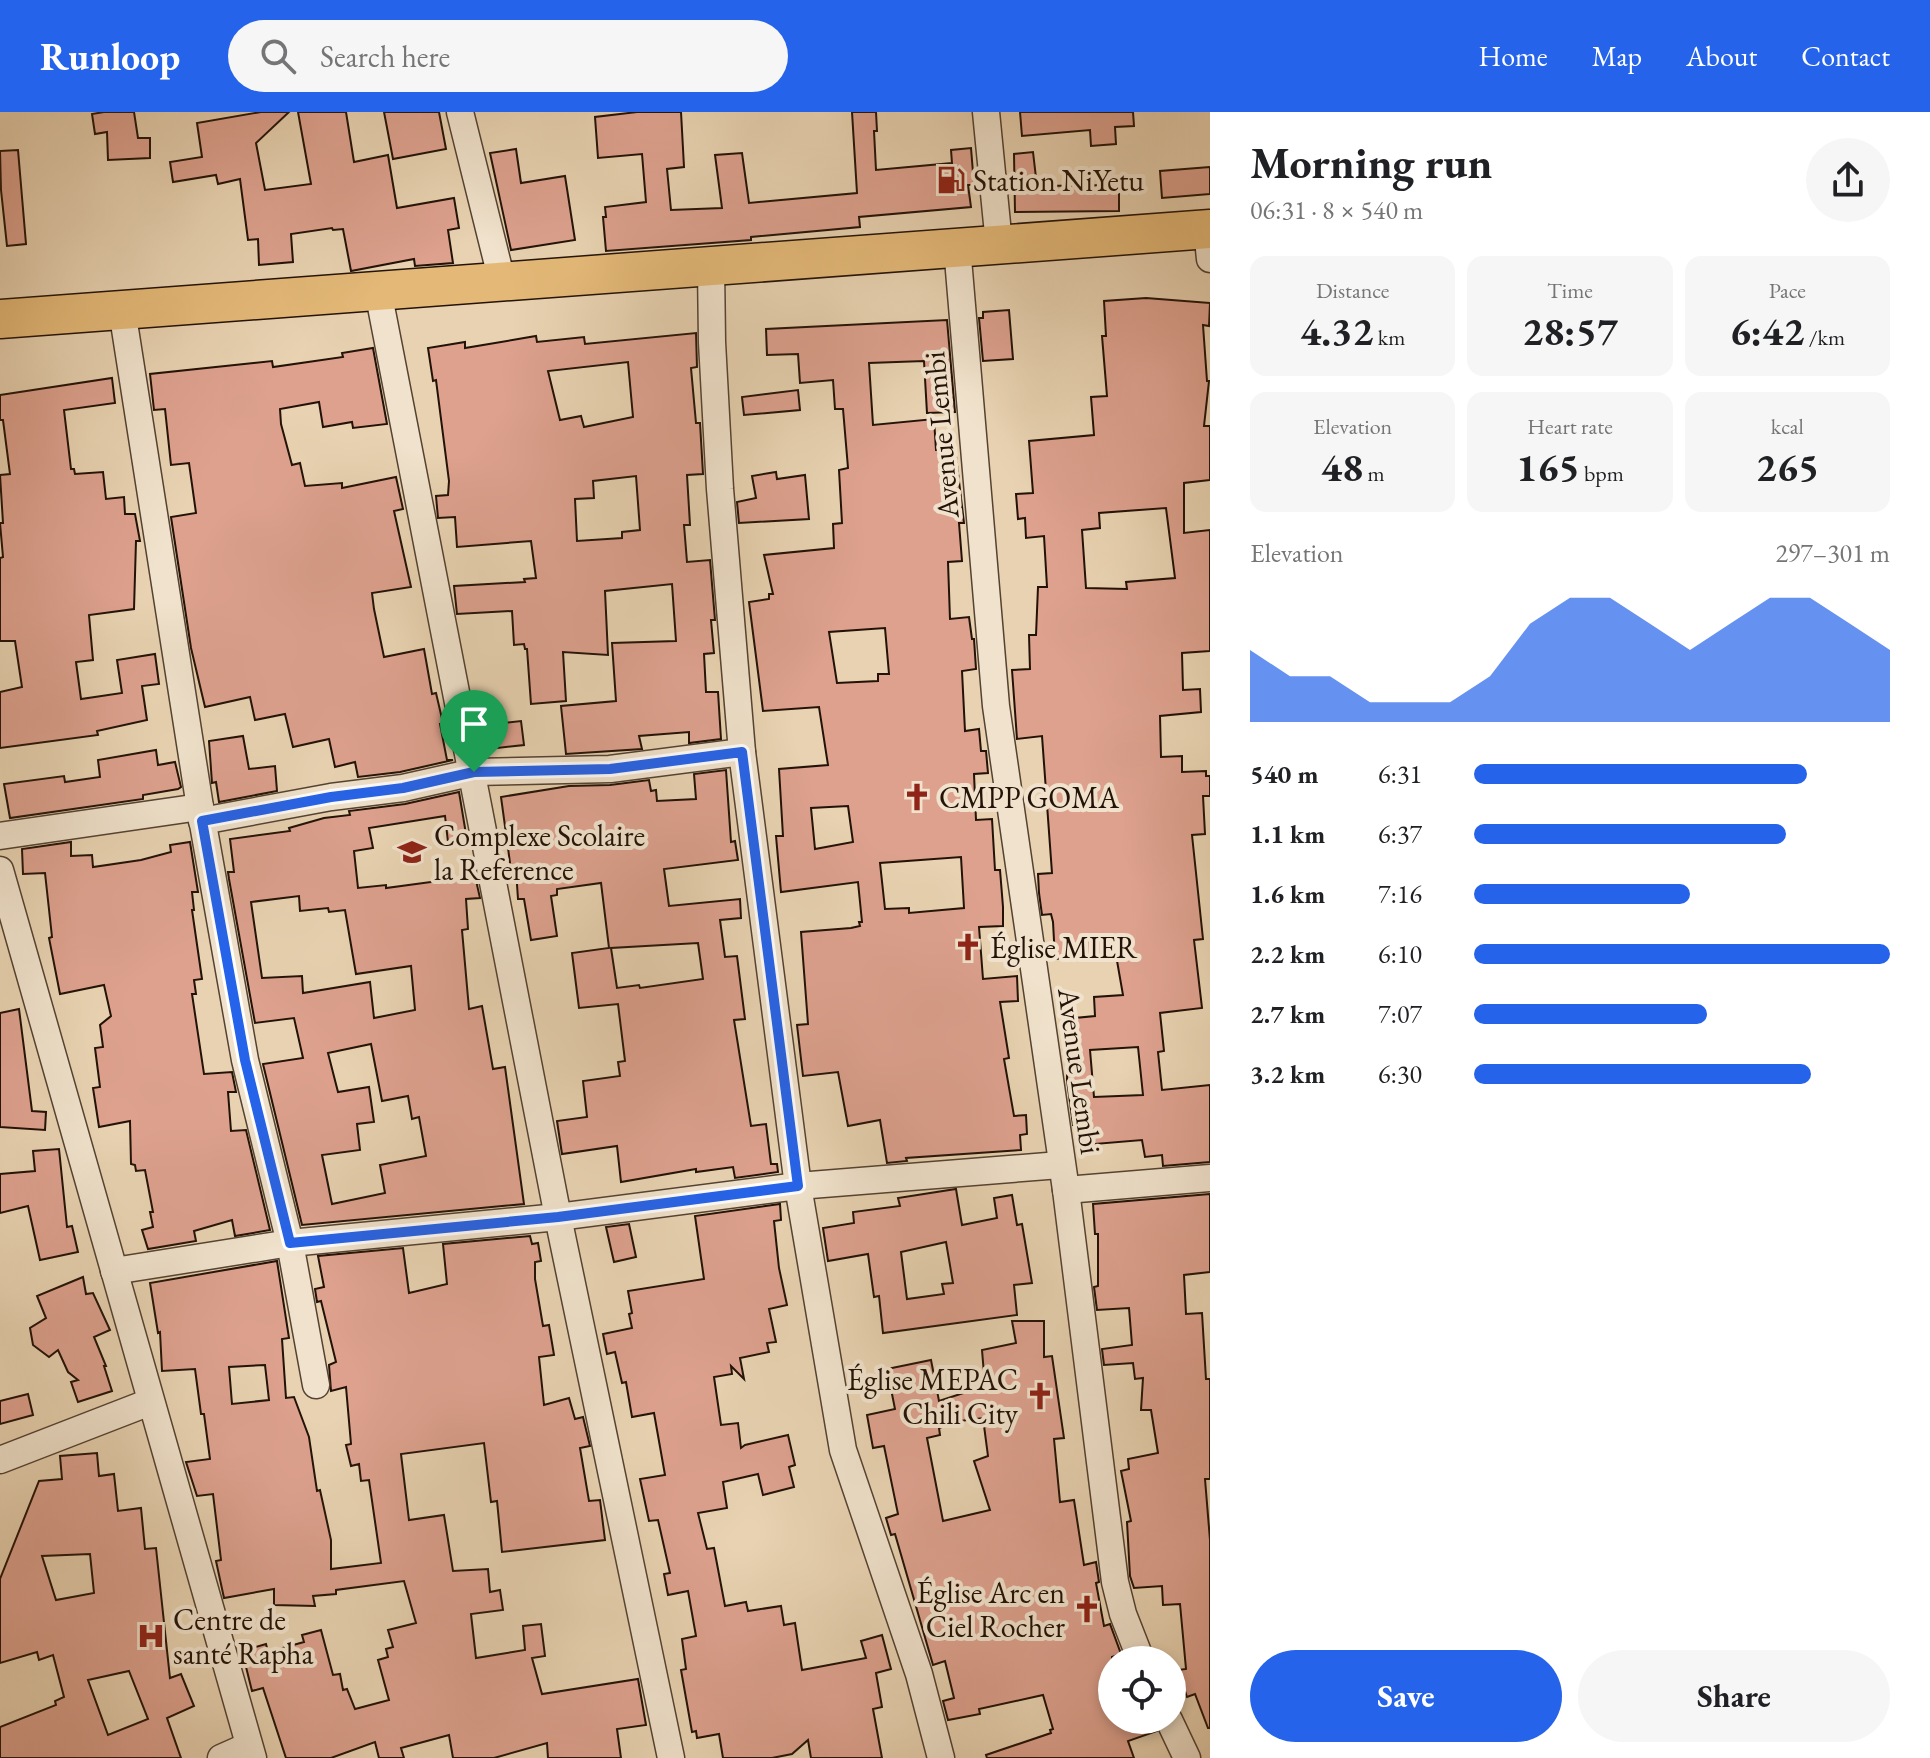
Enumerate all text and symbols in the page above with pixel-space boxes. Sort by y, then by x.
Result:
search box [228,20,788,92]
text: Runloop [40,32,180,81]
icon: search [256,34,300,78]
text: Search here [320,37,450,76]
text: Home [1478,38,1548,74]
text: Map [1592,38,1642,74]
text: About [1686,38,1757,74]
text: Contact [1801,38,1890,74]
text: Morning run [1250,134,1492,191]
button: share [1806,138,1890,222]
place label: Station NiYetu [973,161,1144,200]
fuel station icon: Station NiYetu [936,165,966,195]
text: 06:31 · 8 × 540 m [1250,193,1423,227]
text: Distance [1316,276,1389,305]
text: Time [1547,276,1593,305]
text: Pace [1769,276,1806,305]
text: 4.32 [1300,305,1373,357]
text: 28:57 [1522,305,1618,357]
text: 6:42 [1730,305,1804,357]
text: km [1373,323,1405,352]
text: /km [1804,323,1845,352]
street label: Avenue Lembi [914,350,968,521]
text: Elevation [1313,412,1392,441]
text: Heart rate [1527,412,1613,441]
text: kcal [1771,412,1804,441]
text: 48 [1321,441,1363,493]
text: 165 [1516,441,1580,493]
text: 265 [1756,441,1819,493]
text: m [1363,459,1385,488]
text: bpm [1580,459,1624,488]
text: Elevation [1250,536,1344,570]
text: 297–301 m [1775,536,1890,570]
pin [440,690,508,772]
icon: arrive [452,702,496,746]
text: 540 m [1250,757,1318,791]
text: 6:31 [1378,757,1422,791]
place label: CMPP GOMA [939,778,1119,817]
church icon: CMPP GOMA [902,782,932,812]
place label: Complexe Scolaire la Reference [434,816,645,889]
text: 1.1 km [1250,817,1325,851]
text: 6:37 [1378,817,1422,851]
school or university icon: Complexe Scolaire la Reference [397,837,427,867]
text: 1.6 km [1250,877,1325,911]
text: 7:16 [1378,877,1422,911]
place label: Église MIER [990,928,1138,967]
church icon: Église MIER [953,932,983,962]
text: 2.2 km [1250,937,1325,971]
text: 6:10 [1378,937,1422,971]
street label: Avenue Lembi [1049,984,1111,1157]
text: 2.7 km [1250,997,1325,1031]
text: 7:07 [1378,997,1422,1031]
text: 3.2 km [1250,1057,1325,1091]
text: 6:30 [1378,1057,1422,1091]
place label: Église MEPAC Chili City [847,1360,1019,1433]
church icon: Église MEPAC Chili City [1025,1381,1055,1411]
place label: Église Arc en Ciel Rocher [917,1573,1065,1646]
church icon: Église Arc en Ciel Rocher [1072,1594,1102,1624]
place label: Centre de santé Rapha [173,1600,314,1673]
hospital icon: Centre de santé Rapha [136,1621,166,1651]
map controls [1098,1646,1186,1734]
button: locate [1098,1646,1186,1734]
button: Save [1250,1650,1562,1742]
button: Share [1578,1650,1890,1742]

